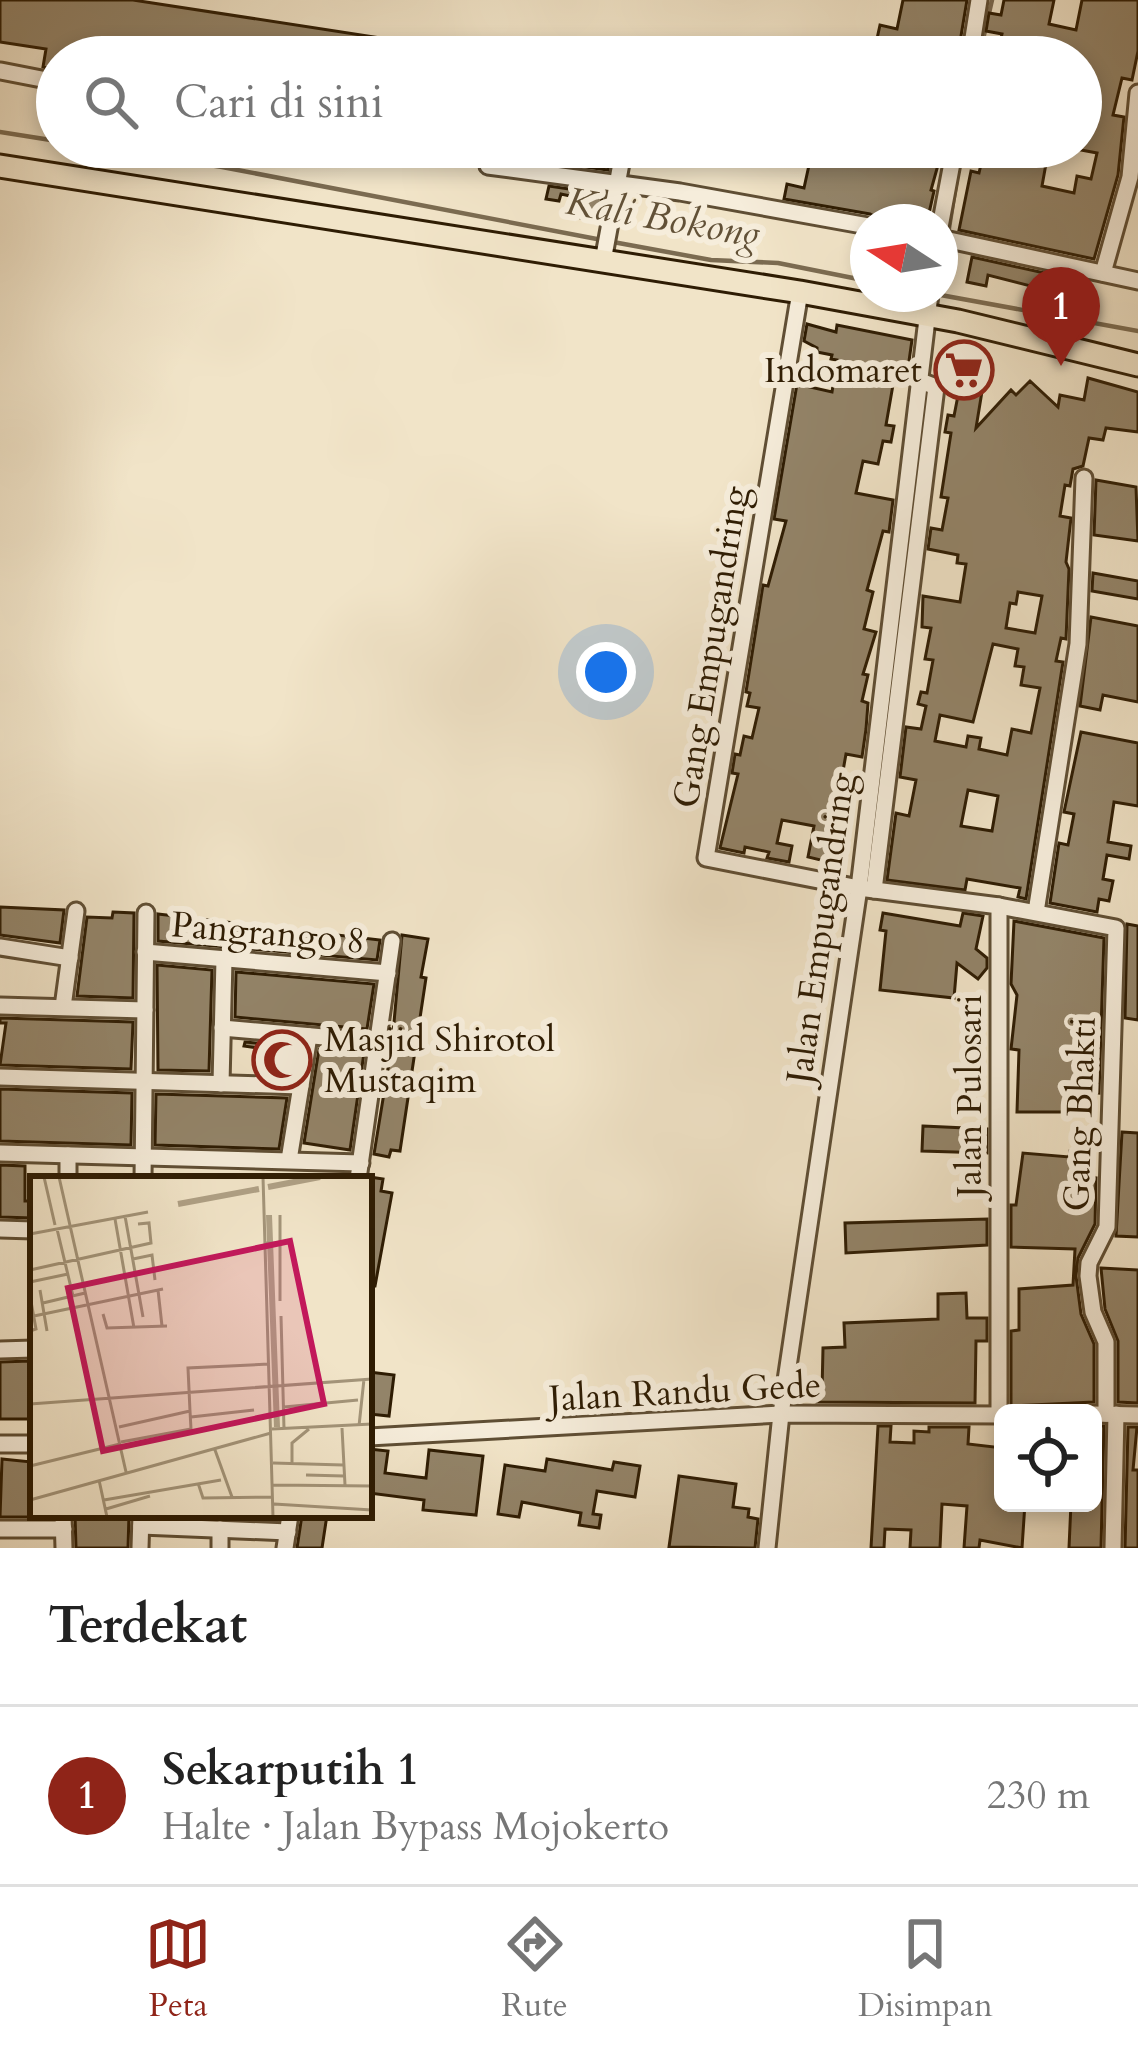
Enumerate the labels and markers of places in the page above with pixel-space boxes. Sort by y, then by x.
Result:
pin: 1 [1022,267,1100,366]
supermarket icon: Indomaret [933,339,995,401]
place label: Indomaret [764,346,922,395]
place label: Masjid Shirotol Mustaqim [324,1015,555,1105]
mosque icon: Masjid Shirotol Mustaqim [251,1029,313,1091]

